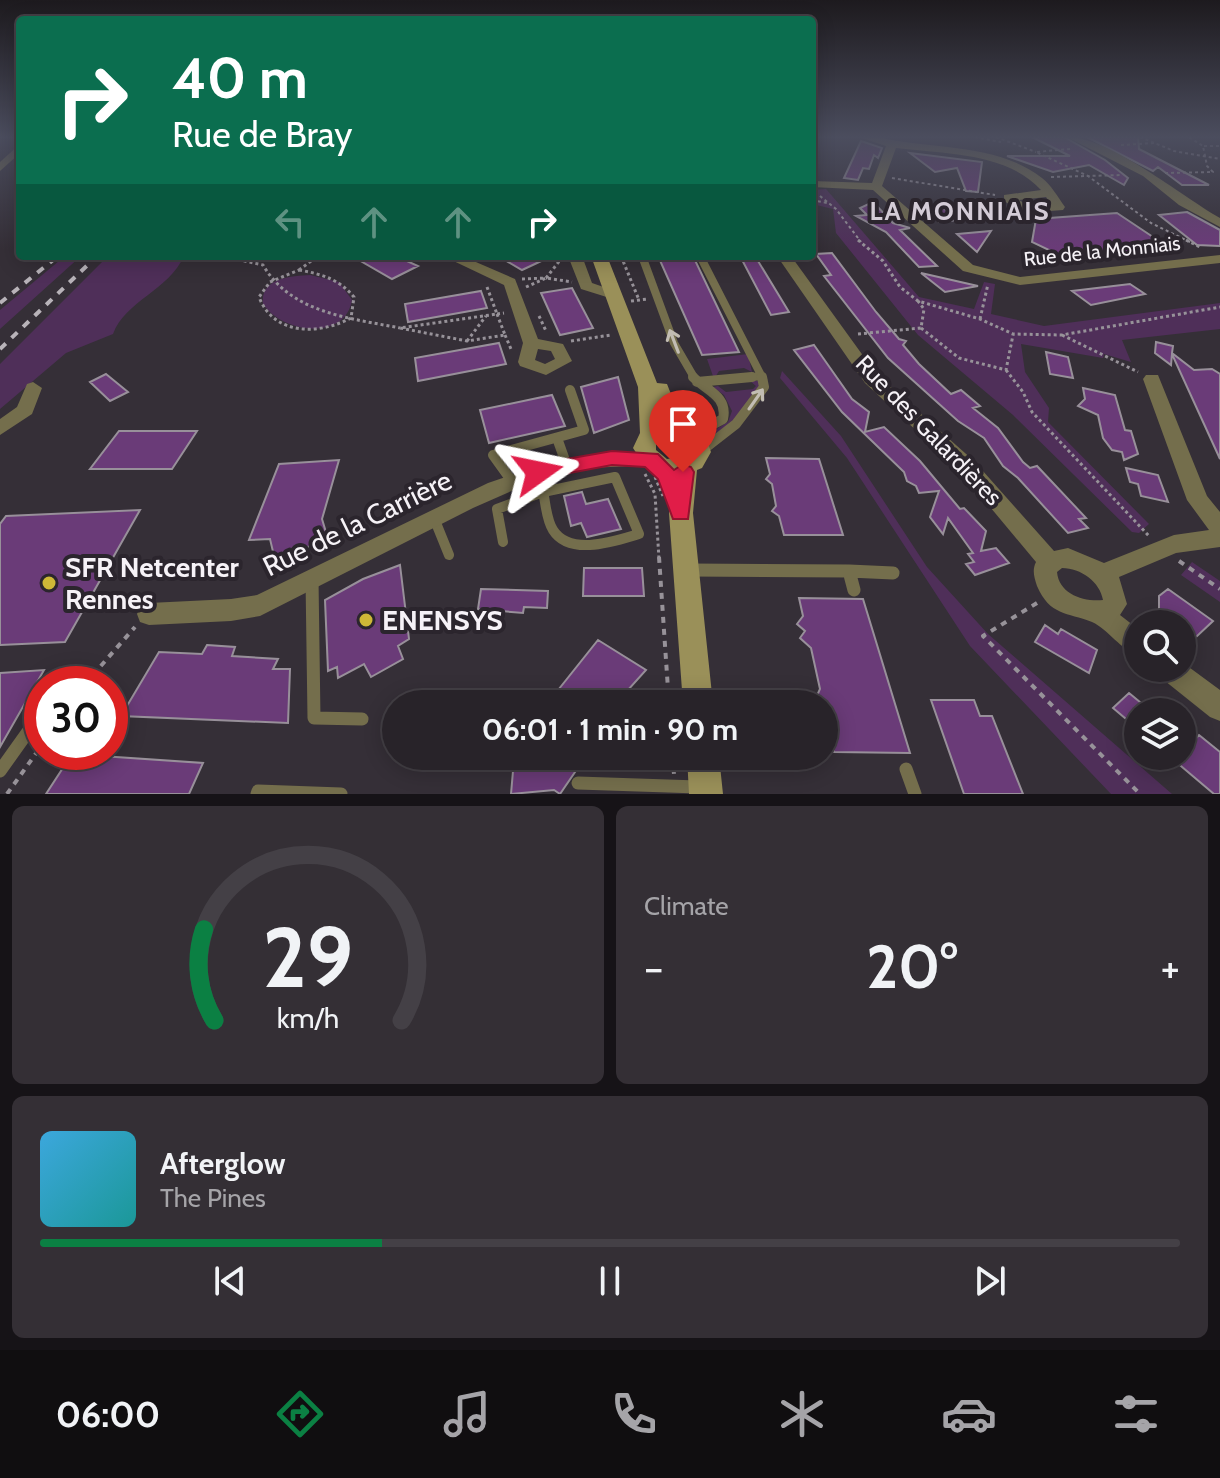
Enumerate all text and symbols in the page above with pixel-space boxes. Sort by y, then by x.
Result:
text: 40 m [172,44,308,112]
icon: right [40,48,144,152]
text: Rue de Bray [172,112,352,156]
district label: LA MONNIAIS [869,195,1051,227]
icon: left [268,200,312,244]
icon: ahead [352,200,396,244]
icon: ahead [436,200,480,244]
icon: right [520,200,564,244]
street label: Rue de la Monniais [1022,231,1182,271]
one-way arrow [666,329,680,354]
street label: Rue des Galardières [850,349,1008,511]
one-way arrow [748,388,764,410]
pin [649,390,717,472]
icon: arrive [661,402,705,446]
position arrow [496,430,580,514]
street label: Rue de la Carrière [257,463,457,583]
place label: SFR Netcenter Rennes [65,550,240,616]
marker: SFR Netcenter Rennes [40,574,58,592]
place label: ENENSYS [382,603,503,637]
map controls [1124,610,1196,770]
button: search [1124,610,1196,682]
marker: ENENSYS [357,611,375,629]
speed limit sign: 30 [24,666,128,770]
button: layers [1124,698,1196,770]
text: 06:01 · 1 min · 90 m [482,711,738,748]
text: Climate [644,890,729,922]
text: 29 [263,907,353,1008]
text: 20° [866,930,958,1003]
text: − [644,941,663,994]
text: + [1161,941,1180,994]
text: km/h [277,1000,339,1035]
text: Afterglow [160,1145,286,1182]
text: The Pines [160,1182,266,1214]
icon: previous [208,1259,252,1303]
icon: pause [588,1259,632,1303]
icon: next [968,1259,1012,1303]
icon: directions [272,1386,328,1442]
icon: music [439,1386,495,1442]
icon: phone [606,1386,662,1442]
icon: climate [774,1386,830,1442]
icon: car [941,1386,997,1442]
icon: filters [1108,1386,1164,1442]
text: 06:00 [56,1392,160,1436]

